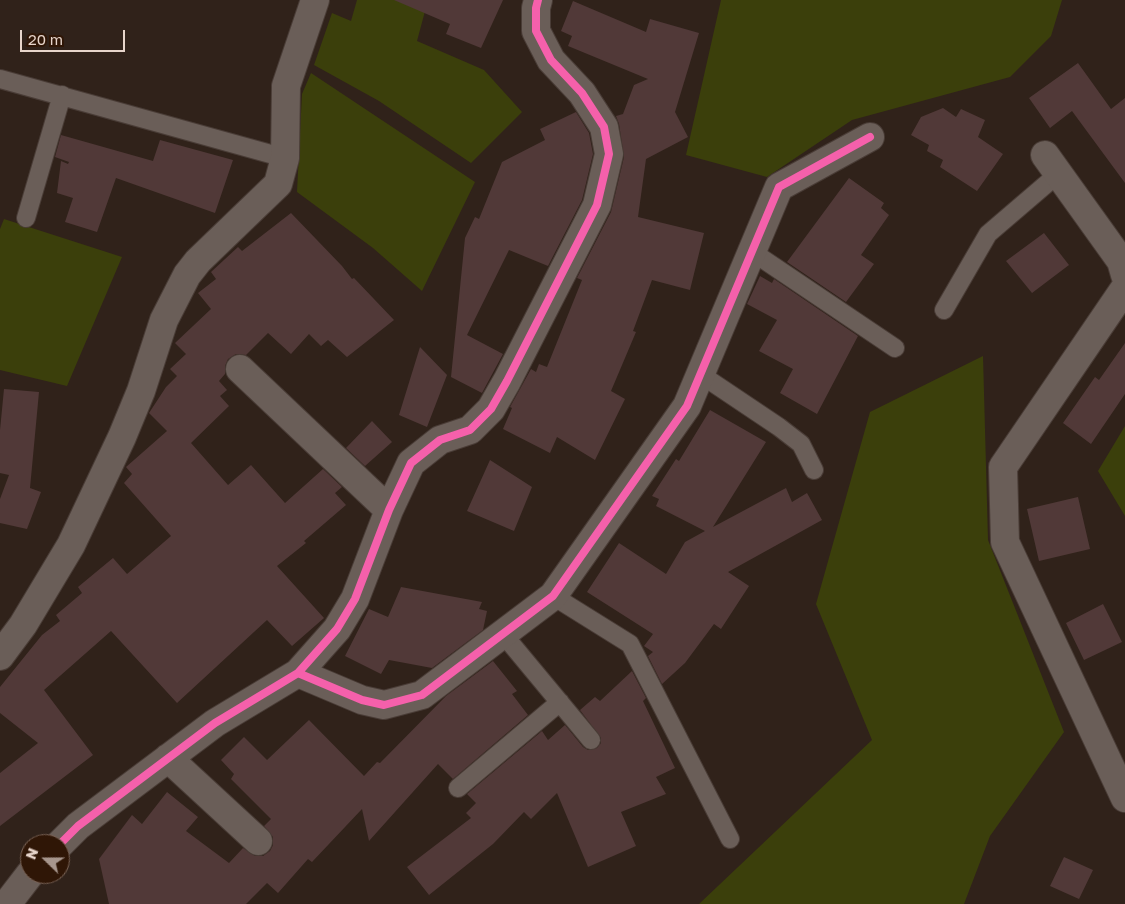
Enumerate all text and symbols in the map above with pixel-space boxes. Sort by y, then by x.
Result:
scale bar [22,20,128,52]
text: 20 m [28,30,63,48]
north arrow [20,834,70,884]
text: N [22,845,41,862]

